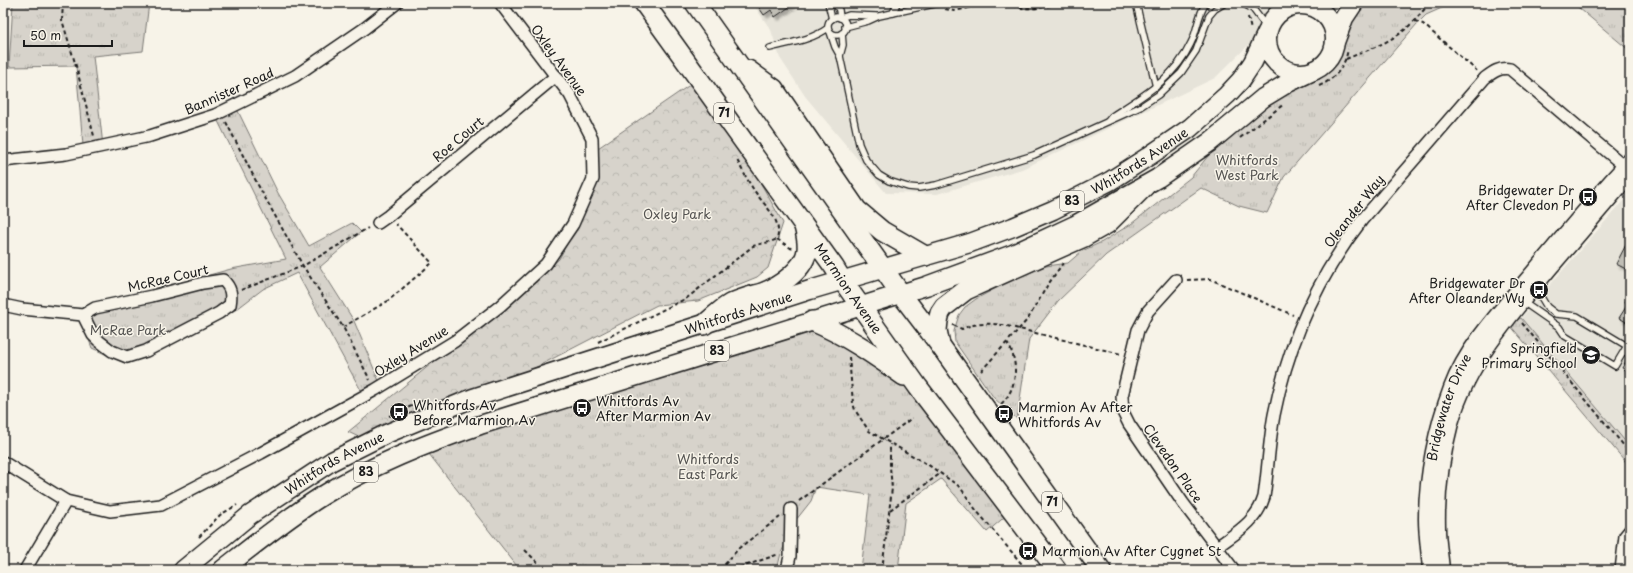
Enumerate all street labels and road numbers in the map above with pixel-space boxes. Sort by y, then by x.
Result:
street label: Oxley Avenue [527,20,592,99]
street label: Bannister Road [181,62,277,119]
road number: 71 [714,103,734,123]
street label: Roe Court [428,111,487,166]
street label: Whitfords Avenue [1088,122,1191,198]
street label: Oleander Way [1319,170,1388,251]
road number: 83 [1060,191,1084,211]
street label: Marmion Avenue [811,239,887,337]
street label: McRae Court [126,259,210,296]
street label: Whitfords Avenue [682,286,794,339]
street label: Oxley Avenue [370,320,451,381]
road number: 83 [705,341,729,361]
street label: Bridgewater Drive [1421,349,1475,463]
street label: Clevedon Place [1139,419,1208,506]
street label: Whitfords Avenue [281,427,387,499]
road number: 83 [354,462,378,482]
road number: 71 [1042,492,1062,512]

